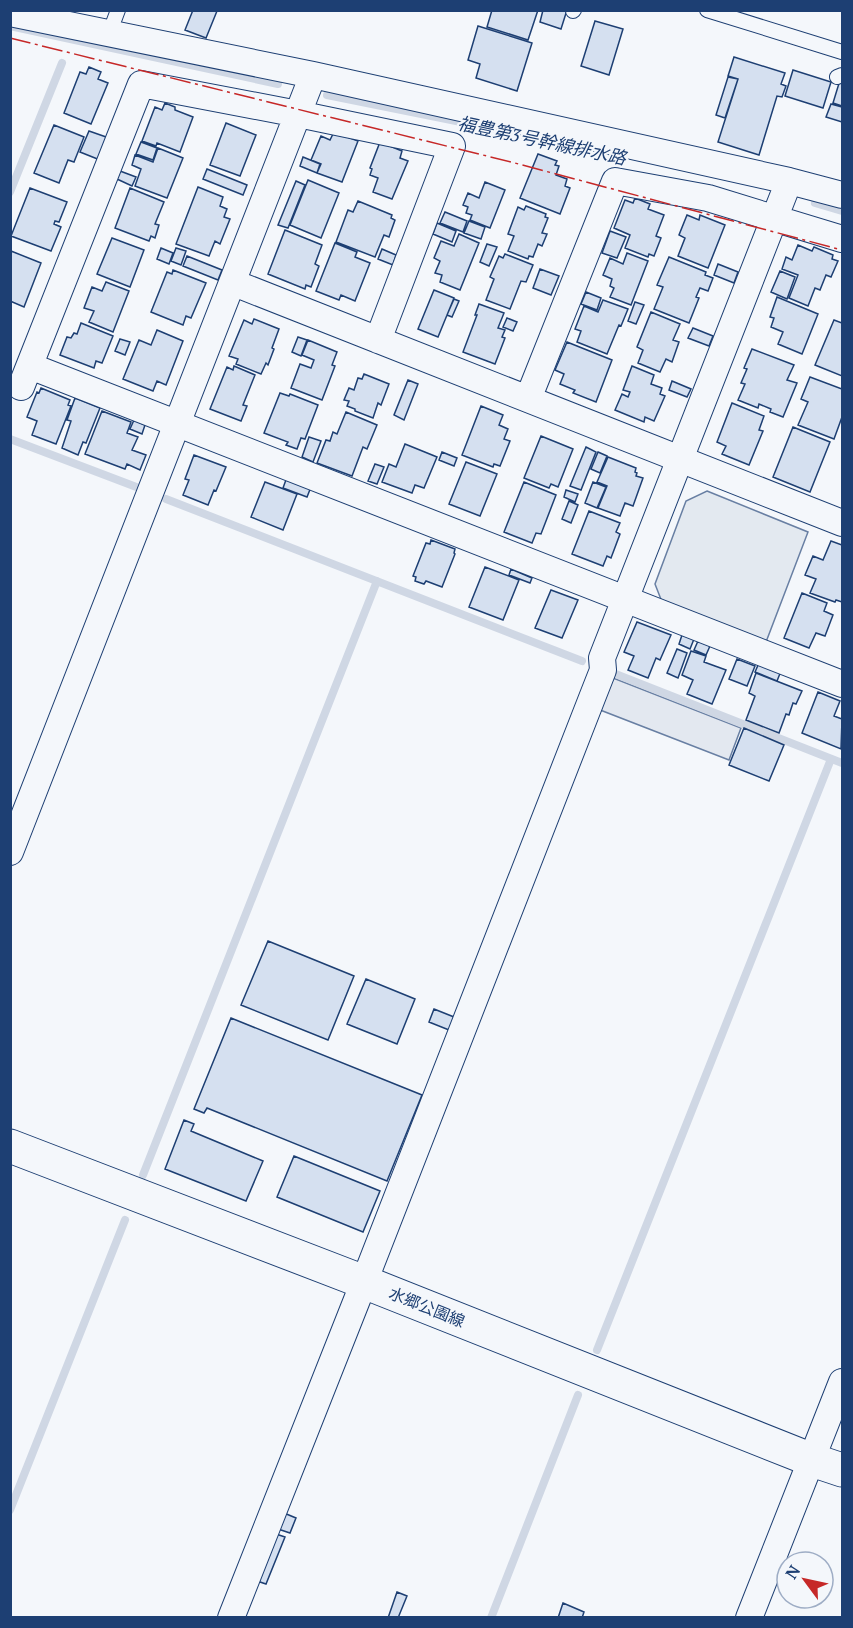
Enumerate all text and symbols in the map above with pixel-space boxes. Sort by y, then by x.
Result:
water label: 福豊第3号幹線排水路 [456,110,630,170]
street label: 水郷公園線 [386,1282,468,1332]
north arrow [775,1550,835,1610]
text: N [780,1561,805,1583]

